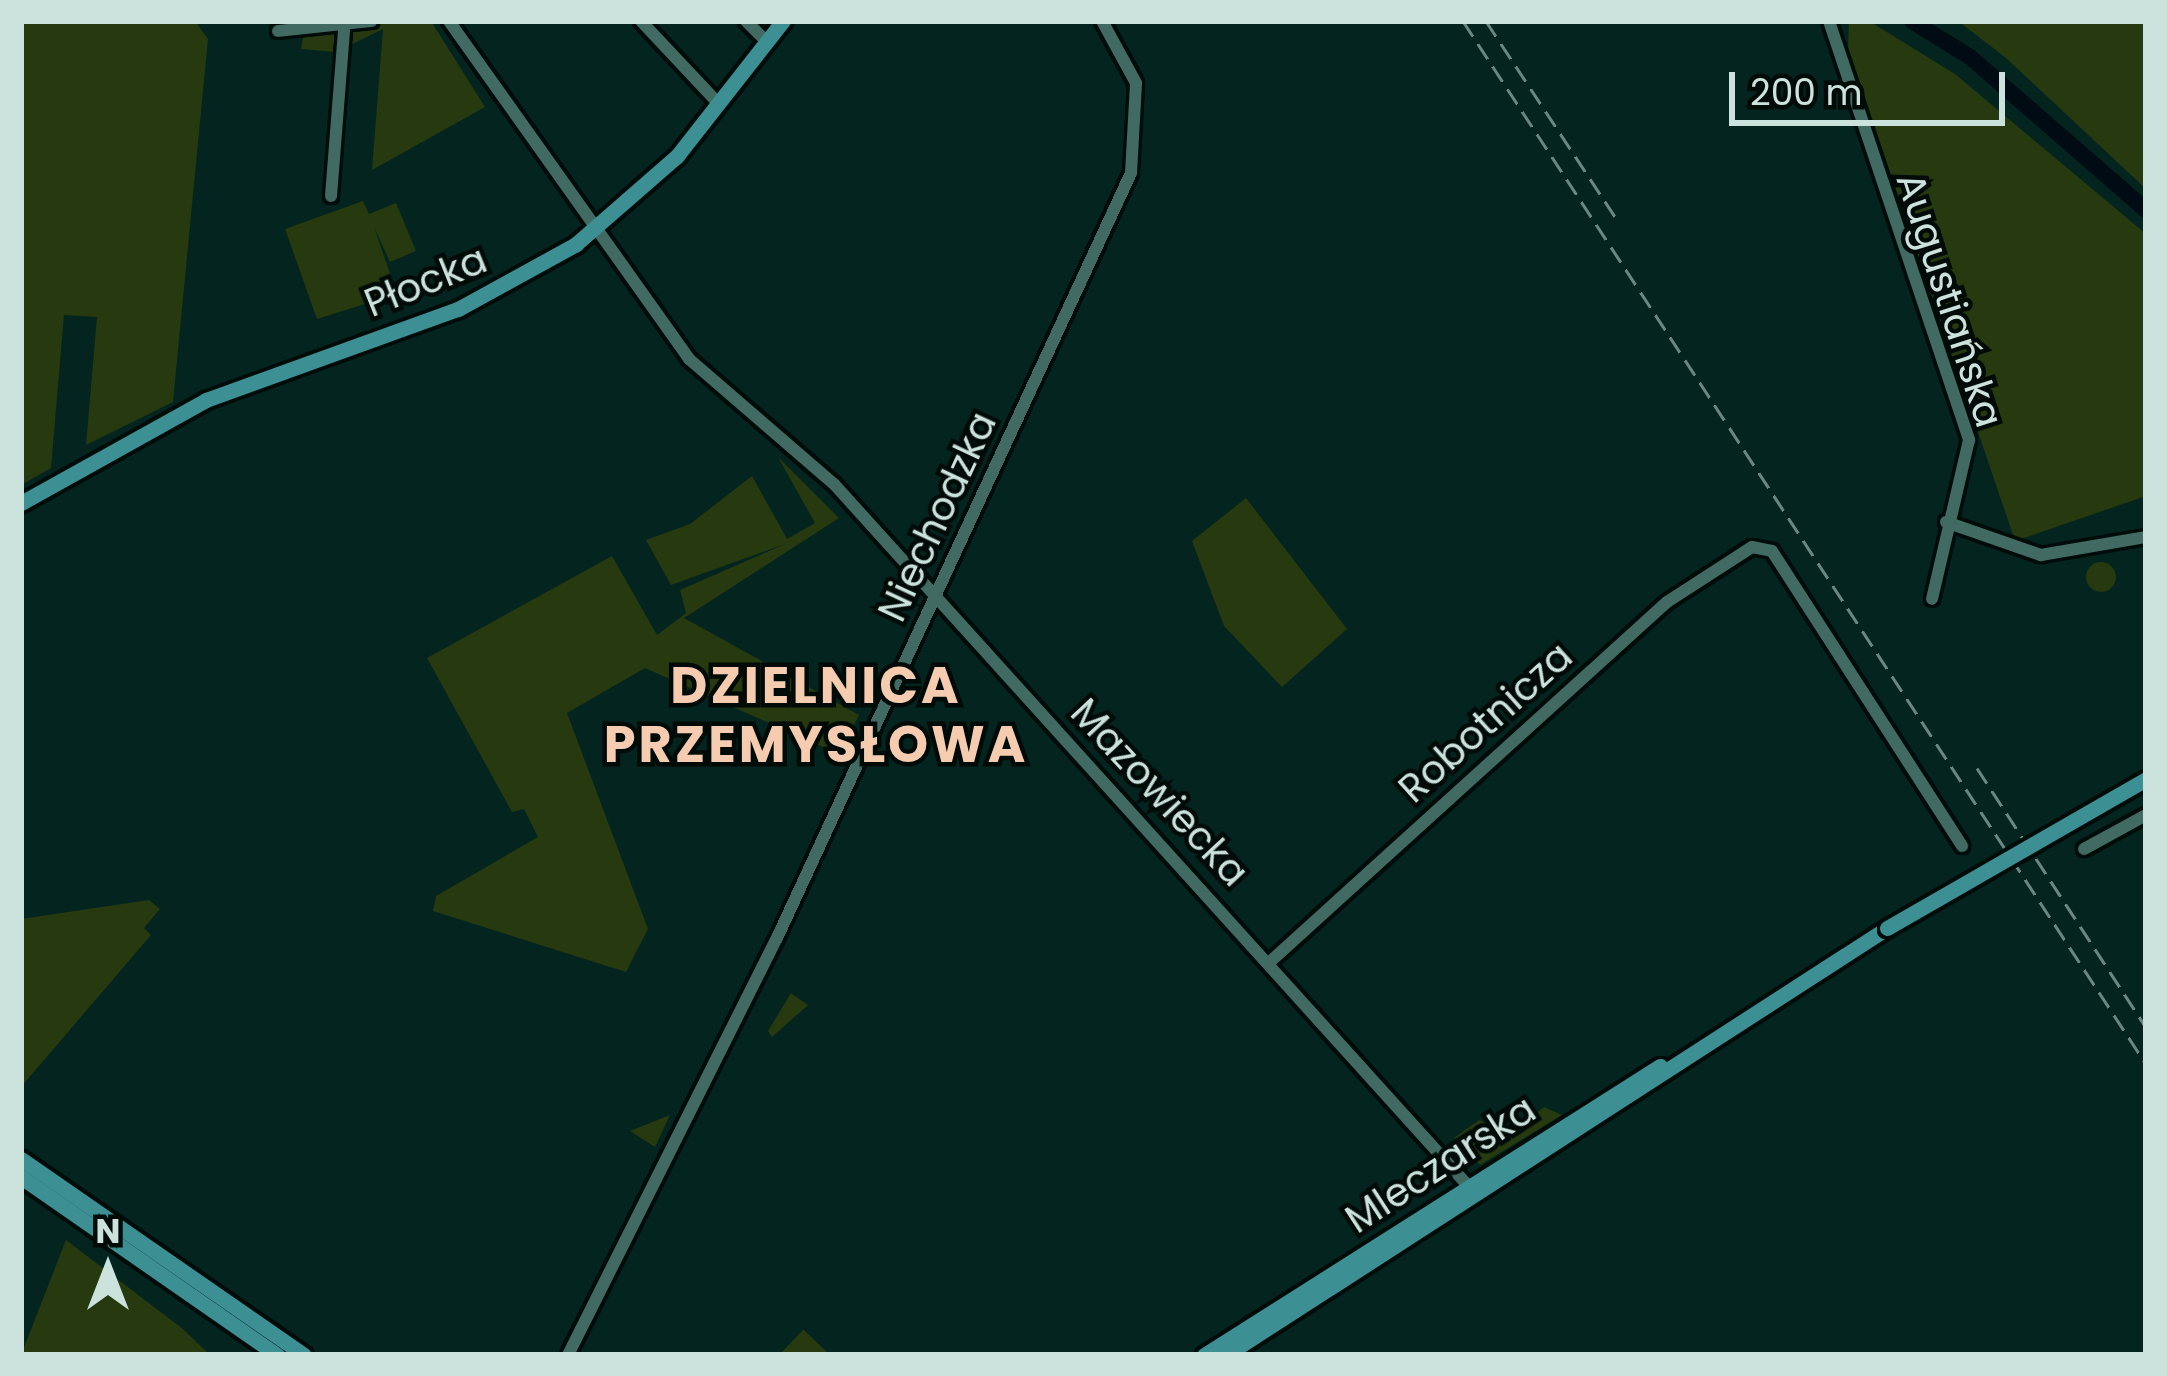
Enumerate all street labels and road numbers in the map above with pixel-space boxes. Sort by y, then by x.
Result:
street label: Augustiańska [1886,167,2012,433]
street label: Płocka [358,236,494,328]
street label: Niechodzka [869,405,1007,629]
street label: Robotnicza [1390,633,1582,813]
street label: Mazowiecka [1061,690,1257,896]
street label: Mleczarska [1337,1086,1545,1244]

